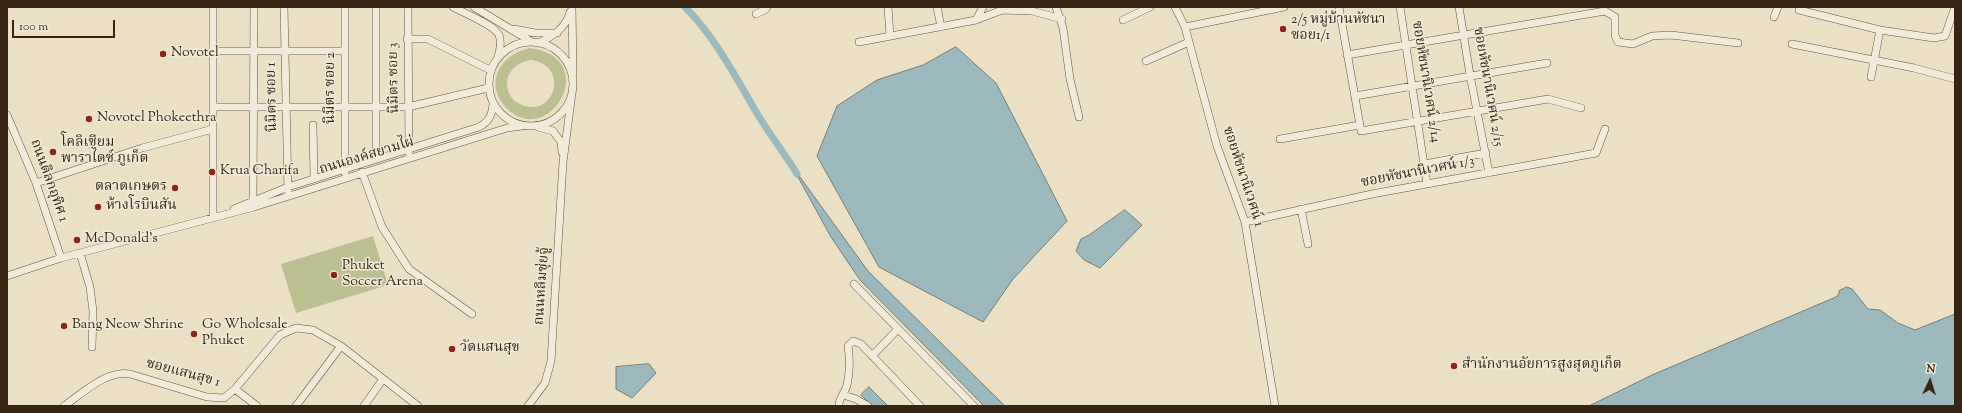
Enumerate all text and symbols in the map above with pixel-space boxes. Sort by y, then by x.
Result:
scale bar [14,12,117,38]
place label: 2/5 หมู่บ้านหัชนา ซอย1/1 [1291,13,1385,46]
text: 100 m [19,18,48,36]
street label: ซอยหัชนานิเวศน์ 2/14 [1407,20,1443,144]
marker: 2/5 หมู่บ้านหัชนา ซอย1/1 [1278,24,1288,34]
street label: ซอยหัชนานิเวศน์ 2/15 [1468,26,1506,148]
street label: นิมิตร ซอย 3 [386,42,404,114]
place label: Novotel [171,46,219,62]
marker: Novotel [158,49,168,59]
street label: นิมิตร ซอย 2 [324,52,340,124]
street label: นิมิตร ซอย 1 [264,62,282,132]
place label: Novotel Phokeethra [97,111,216,127]
marker: Novotel Phokeethra [84,114,94,124]
street label: ซอยหัชนานิเวศน์ 1 [1218,125,1266,229]
street label: ถนนองค์สยามไผ่ [318,135,416,179]
place label: โคลิเซียม พาราไดซ์ ภูเก็ต [61,136,148,168]
street label: ถนนติลกอุทิศ 1 [25,137,71,225]
marker: โคลิเซียม พาราไดซ์ ภูเก็ต [48,147,58,157]
street label: ซอยหัชนานิเวศน์ 1/3 [1360,154,1476,192]
place label: Krua Charifa [220,164,299,180]
marker: Krua Charifa [207,167,217,177]
place label: ตลาดเกษตร [95,180,167,196]
marker: ตลาดเกษตร [170,183,180,193]
place label: ห้างโรบินสัน [106,199,177,215]
marker: ห้างโรบินสัน [93,202,103,212]
place label: McDonald's [85,232,158,248]
marker: McDonald's [72,235,82,245]
street label: ถนนหลิมซุ่ยจู้ [532,246,554,326]
place label: Phuket Soccer Arena [342,259,423,292]
marker: Phuket Soccer Arena [329,270,339,280]
place label: Bang Neow Shrine [72,318,184,334]
place label: Go Wholesale Phuket [202,318,288,350]
marker: Bang Neow Shrine [59,321,69,331]
marker: Go Wholesale Phuket [189,329,199,339]
place label: วัดแสนสุข [460,341,520,357]
marker: วัดแสนสุข [447,344,457,354]
street label: ซอยแสนสุข 1 [144,356,222,392]
place label: สำนักงานอัยการสูงสุดภูเก็ต [1462,358,1622,374]
marker: สำนักงานอัยการสูงสุดภูเก็ต [1449,361,1459,371]
north arrow [1910,361,1950,401]
text: N [1926,361,1936,377]

